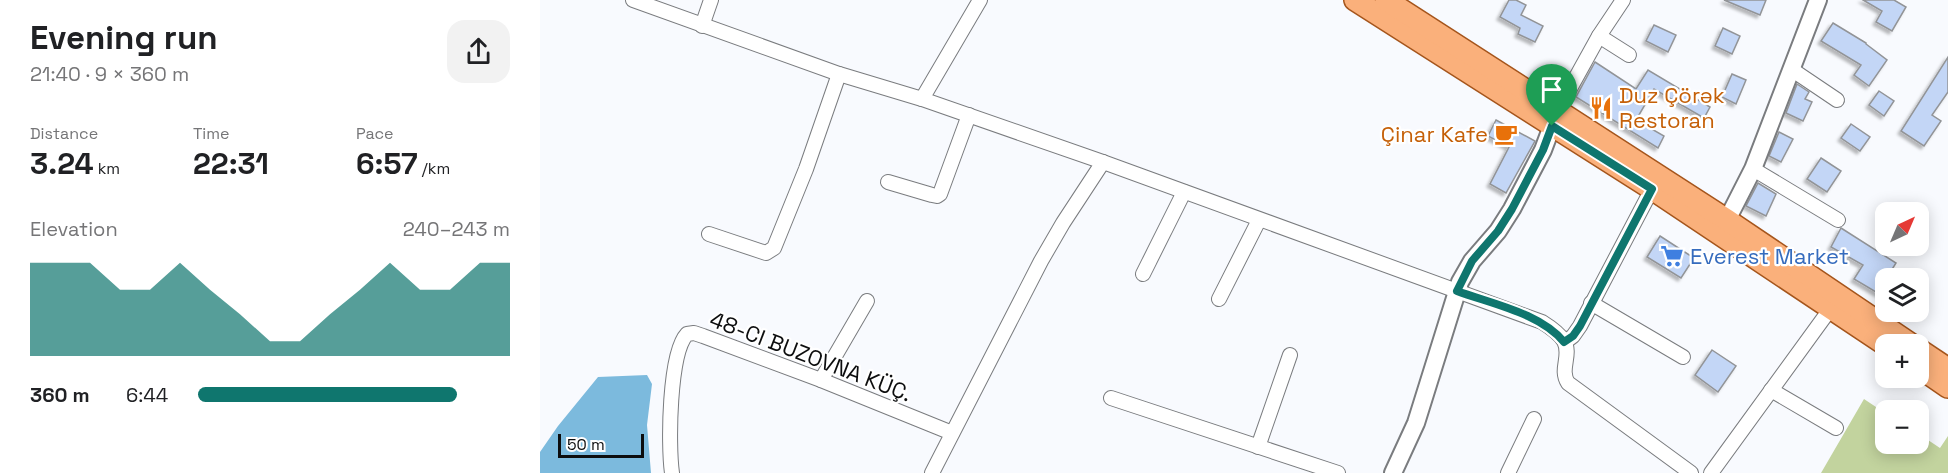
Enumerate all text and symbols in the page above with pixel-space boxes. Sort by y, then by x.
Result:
text: Evening run [30,17,218,59]
button: share [447,20,510,83]
text: 21:40 · 9 × 360 m [30,61,189,87]
pin [1526,64,1577,126]
icon: arrive [1535,73,1568,106]
place label: Duz Çörək Restoran [1619,81,1725,134]
restaurant icon: Duz Çörək Restoran [1588,95,1614,121]
place label: Çinar Kafe [1381,120,1488,148]
cafe icon: Çinar Kafe [1493,121,1519,147]
text: Distance [30,123,98,144]
text: Time [193,123,229,144]
text: Pace [356,123,393,144]
text: 3.24 [30,144,94,183]
text: 22:31 [193,144,269,183]
text: 6:57 [356,144,418,183]
text: km [94,158,120,179]
text: /km [418,158,450,179]
north arrow [1875,202,1929,256]
map controls [1875,202,1929,454]
text: Elevation [30,216,118,242]
text: 240–243 m [403,216,510,242]
place label: Everest Market [1690,242,1849,270]
supermarket icon: Everest Market [1659,243,1685,269]
button: layers [1875,268,1929,322]
street label: 48-CI BUZOVNA KÜÇ. [706,305,916,407]
button: + [1875,334,1929,388]
text: 360 m [30,382,90,408]
text: 6:44 [126,382,168,408]
button: − [1875,400,1929,454]
scale bar [558,431,644,458]
text: 50 m [567,434,605,455]

